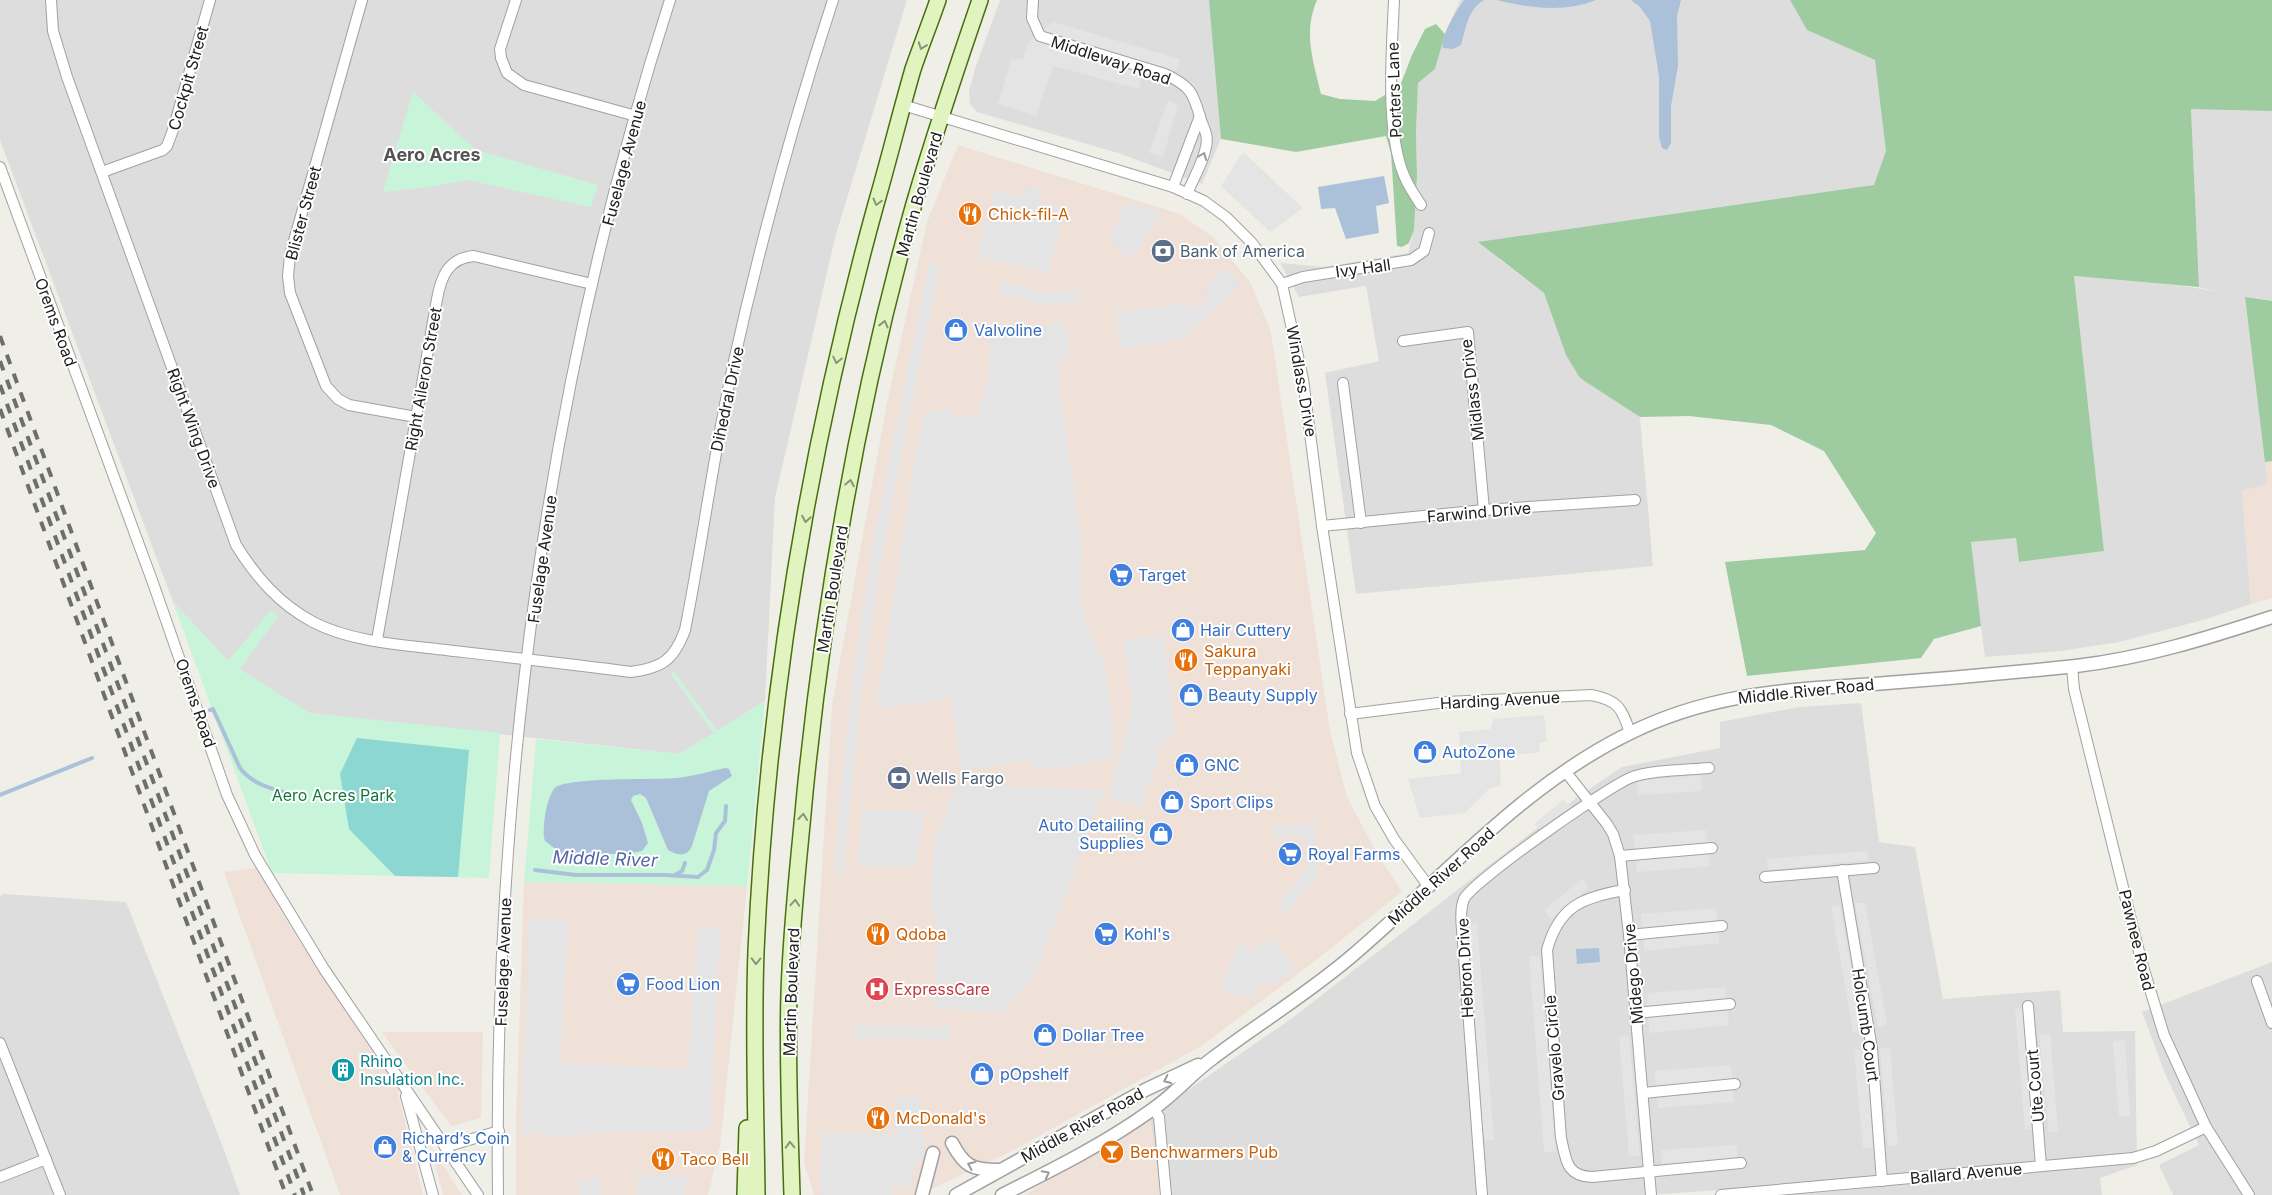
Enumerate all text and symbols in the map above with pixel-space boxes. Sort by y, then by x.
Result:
street label: Cockpit Street [164,23,212,133]
street label: Middleway Road [1049,31,1173,89]
one-way arrow [918,41,928,50]
street label: Porters Lane [1382,42,1406,138]
street label: Fuselage Avenue [598,98,650,228]
street label: Martin Boulevard [892,129,946,259]
district label: Aero Acres [383,144,481,165]
one-way arrow [1197,152,1207,161]
street label: Blister Street [281,164,325,262]
one-way arrow [872,198,883,206]
restaurant icon: Chick-fil-A [957,201,983,227]
place label: Chick-fil-A [988,204,1069,224]
bank icon: Bank of America [1150,238,1176,264]
place label: Bank of America [1180,241,1305,261]
street label: Ivy Hall [1334,254,1392,282]
street label: Orems Road [31,275,81,369]
street label: Right Aileron Street [400,305,446,453]
shop icon: Valvoline [943,317,969,343]
one-way arrow [878,320,889,329]
place label: Valvoline [974,320,1042,340]
street label: Windlass Drive [1282,324,1322,438]
street label: Midlass Drive [1456,338,1488,442]
street label: Dihedral Drive [706,345,748,453]
one-way arrow [832,355,843,364]
street label: Right Wing Drive [163,365,225,491]
one-way arrow [844,479,855,488]
street label: Fuselage Avenue [523,494,561,624]
street label: Farwind Drive [1426,497,1532,527]
one-way arrow [801,514,811,523]
street label: Martin Boulevard [812,524,852,654]
supermarket icon: Target [1108,562,1134,588]
place label: Target [1138,565,1186,585]
shop icon: Hair Cuttery [1170,617,1196,643]
place label: Hair Cuttery [1200,620,1291,640]
place label: Sakura Teppanyaki [1204,641,1291,679]
restaurant icon: Sakura Teppanyaki [1173,647,1199,673]
street label: Orems Road [171,656,221,750]
street label: Middle River Road [1737,674,1875,708]
shop icon: Beauty Supply [1178,682,1204,708]
place label: Beauty Supply [1208,685,1318,705]
street label: Harding Avenue [1439,687,1561,713]
shop icon: AutoZone [1412,739,1438,765]
place label: AutoZone [1442,742,1516,762]
shop icon: GNC [1174,752,1200,778]
place label: GNC [1204,755,1240,775]
bank icon: Wells Fargo [886,765,912,791]
place label: Wells Fargo [916,768,1004,788]
park label: Aero Acres Park [272,785,395,805]
shop icon: Sport Clips [1159,789,1185,815]
place label: Sport Clips [1190,792,1273,812]
one-way arrow [797,813,808,821]
place label: Auto Detailing Supplies [1038,815,1144,853]
shop icon: Auto Detailing Supplies [1148,821,1174,847]
street label: Middle River Road [1383,823,1499,929]
supermarket icon: Royal Farms [1277,841,1303,867]
place label: Royal Farms [1308,844,1400,864]
water label: Middle River [552,846,659,871]
street label: Pawnee Road [2115,887,2159,993]
street label: Fuselage Avenue [491,897,515,1027]
one-way arrow [790,898,801,906]
street label: Hebron Drive [1452,918,1478,1018]
restaurant icon: Qdoba [865,921,891,947]
supermarket icon: Kohl's [1093,921,1119,947]
street label: Midego Drive [1619,923,1647,1025]
place label: Qdoba [896,924,947,944]
place label: Kohl's [1124,924,1170,944]
street label: Martin Boulevard [779,927,803,1057]
one-way arrow [751,958,761,965]
street label: Holcumb Court [1848,967,1884,1083]
supermarket icon: Food Lion [615,971,641,997]
place label: Food Lion [646,974,720,994]
hospital icon: ExpressCare [864,976,890,1002]
place label: ExpressCare [894,979,990,999]
street label: Gravelo Circle [1539,994,1569,1102]
shop icon: Dollar Tree [1032,1022,1058,1048]
place label: Dollar Tree [1062,1025,1144,1045]
street label: Ute Court [2022,1049,2048,1123]
place label: Rhino Insulation Inc. [360,1051,465,1089]
building icon: Rhino Insulation Inc. [330,1057,356,1083]
shop icon: pOpshelf [969,1061,995,1087]
place label: pOpshelf [1000,1064,1069,1084]
one-way arrow [1163,1074,1172,1084]
street label: Middle River Road [1017,1083,1147,1167]
restaurant icon: McDonald's [865,1105,891,1131]
place label: McDonald's [896,1108,986,1128]
place label: Richard’s Coin & Currency [402,1128,510,1166]
shop icon: Richard’s Coin & Currency [372,1134,398,1160]
bar icon: Benchwarmers Pub [1099,1139,1125,1165]
one-way arrow [785,1141,796,1149]
place label: Benchwarmers Pub [1130,1142,1278,1162]
restaurant icon: Taco Bell [650,1146,676,1172]
place label: Taco Bell [680,1149,749,1169]
street label: Ballard Avenue [1909,1158,2023,1188]
one-way arrow [967,1160,976,1171]
one-way arrow [1041,1169,1050,1180]

